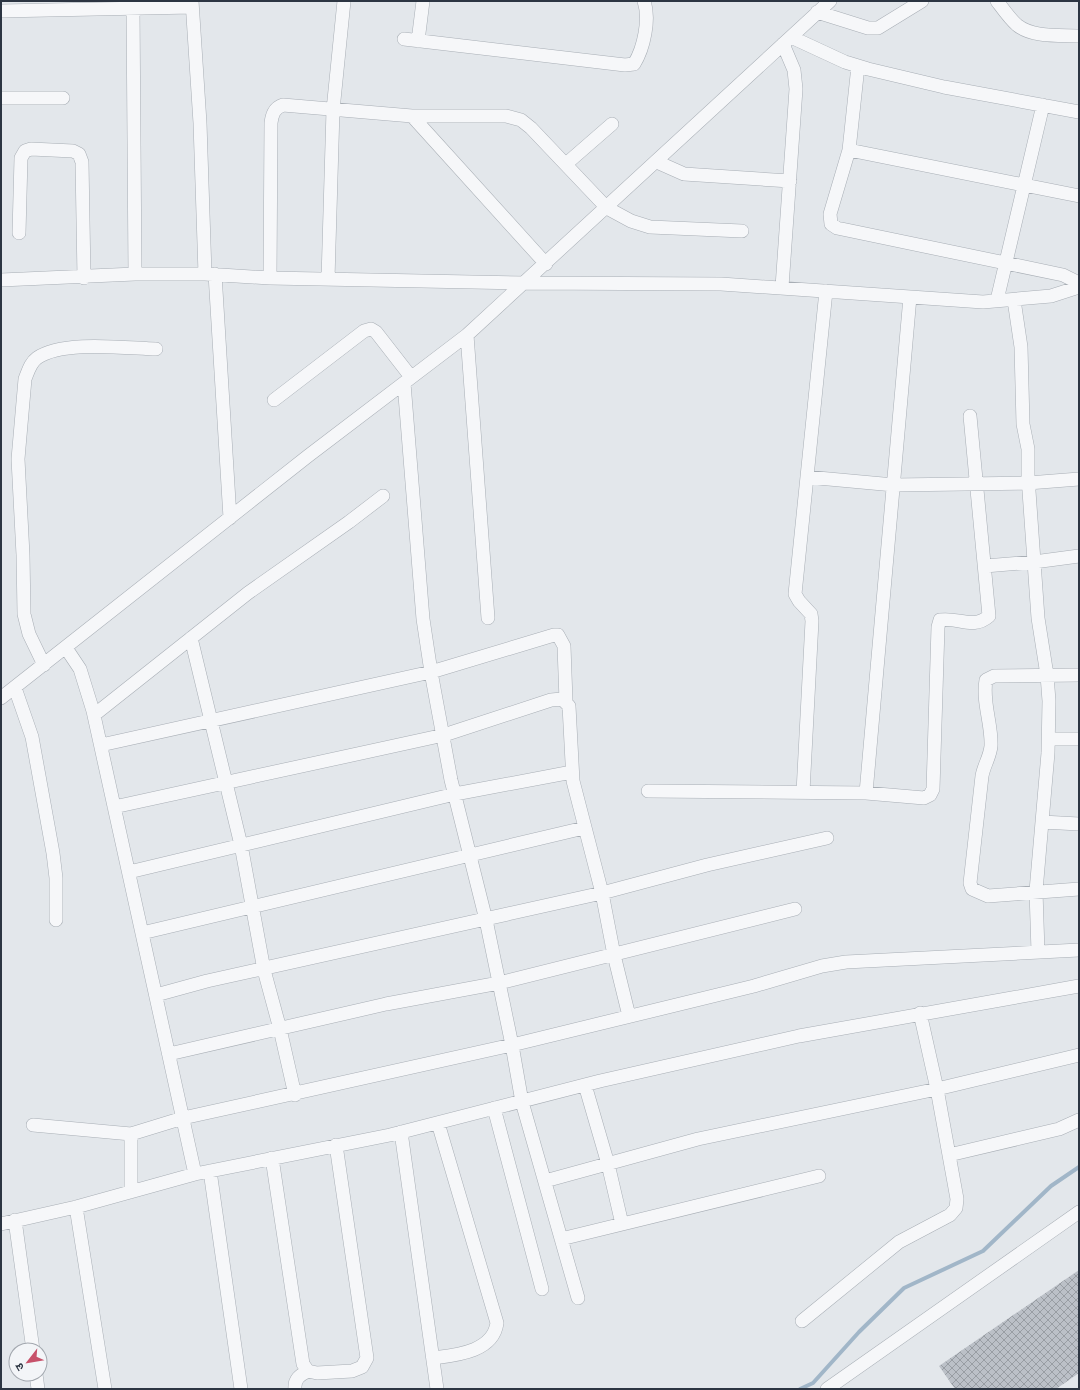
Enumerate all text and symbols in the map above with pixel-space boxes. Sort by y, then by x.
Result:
north arrow [8,1342,48,1382]
text: उ [12,1360,27,1373]

